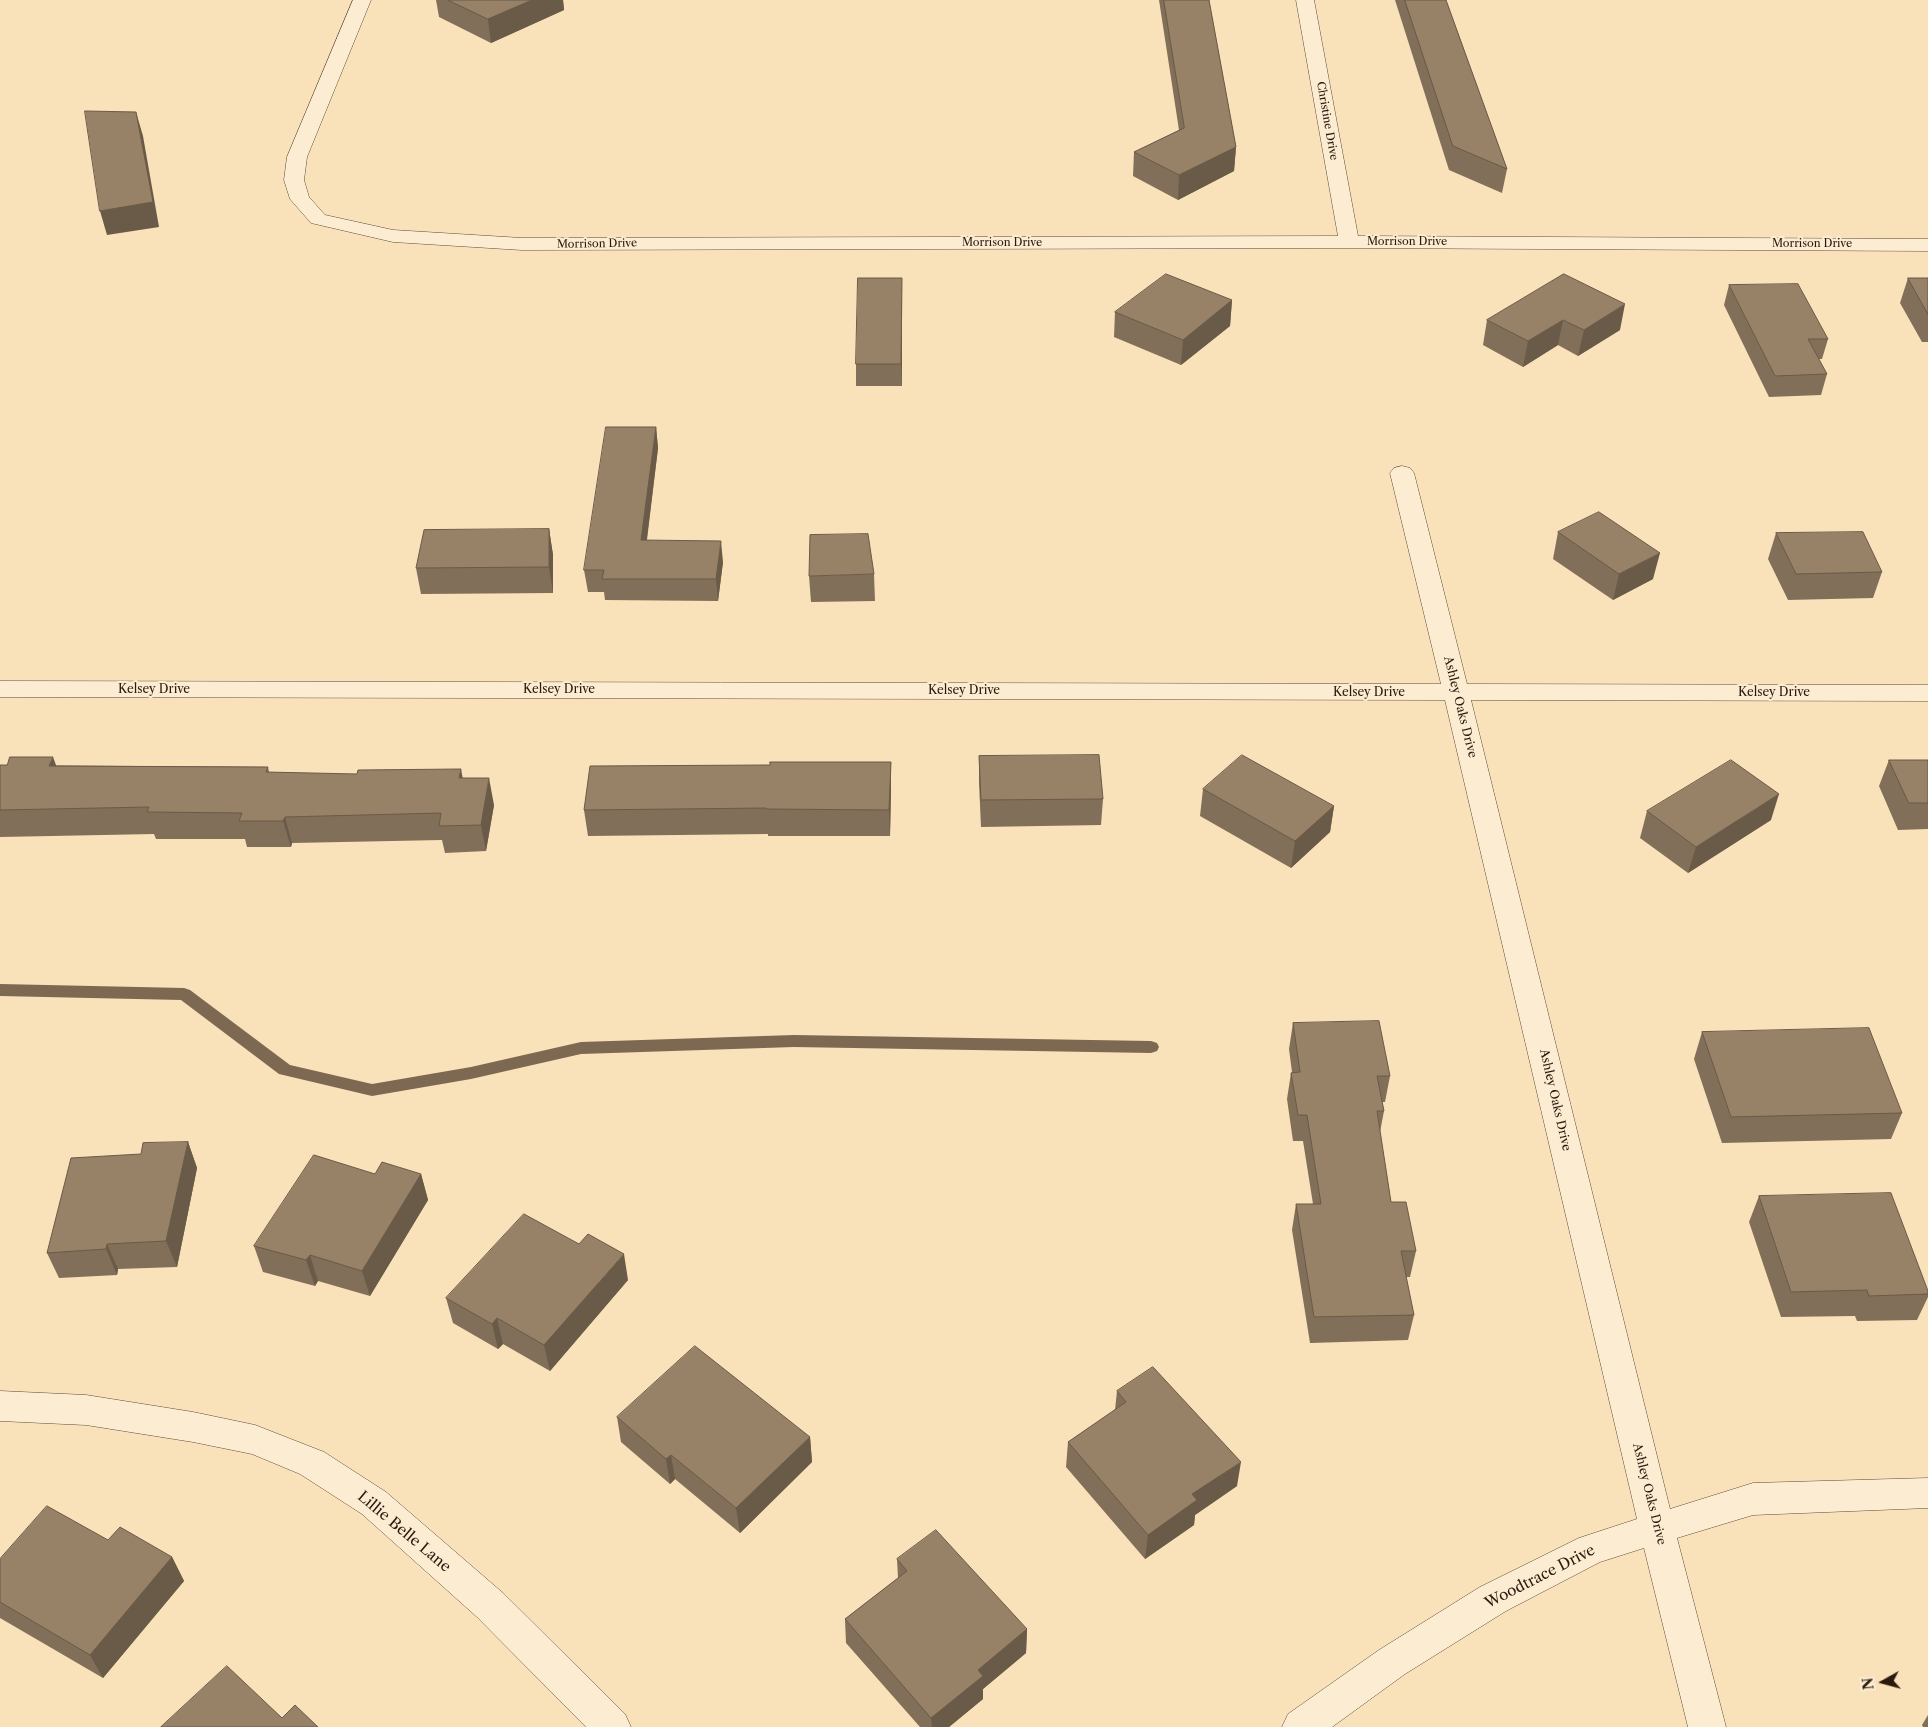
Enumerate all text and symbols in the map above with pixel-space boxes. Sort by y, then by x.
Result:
street label: Christine Drive [1314,81,1340,161]
street label: Morrison Drive [1367,235,1447,249]
street label: Morrison Drive [962,236,1042,250]
street label: Morrison Drive [557,237,637,251]
street label: Morrison Drive [1772,237,1852,251]
street label: Ashley Oaks Drive [1440,655,1480,759]
street label: Kelsey Drive [118,683,190,697]
street label: Kelsey Drive [523,683,595,697]
street label: Kelsey Drive [928,684,1000,698]
street label: Kelsey Drive [1333,686,1405,700]
street label: Kelsey Drive [1738,686,1810,700]
street label: Ashley Oaks Drive [1536,1048,1574,1152]
street label: Ashley Oaks Drive [1629,1442,1669,1546]
street label: Lillie Belle Lane [354,1488,454,1576]
street label: Woodtrace Drive [1482,1541,1598,1613]
north arrow [1858,1657,1908,1707]
text: N [1858,1677,1878,1691]

